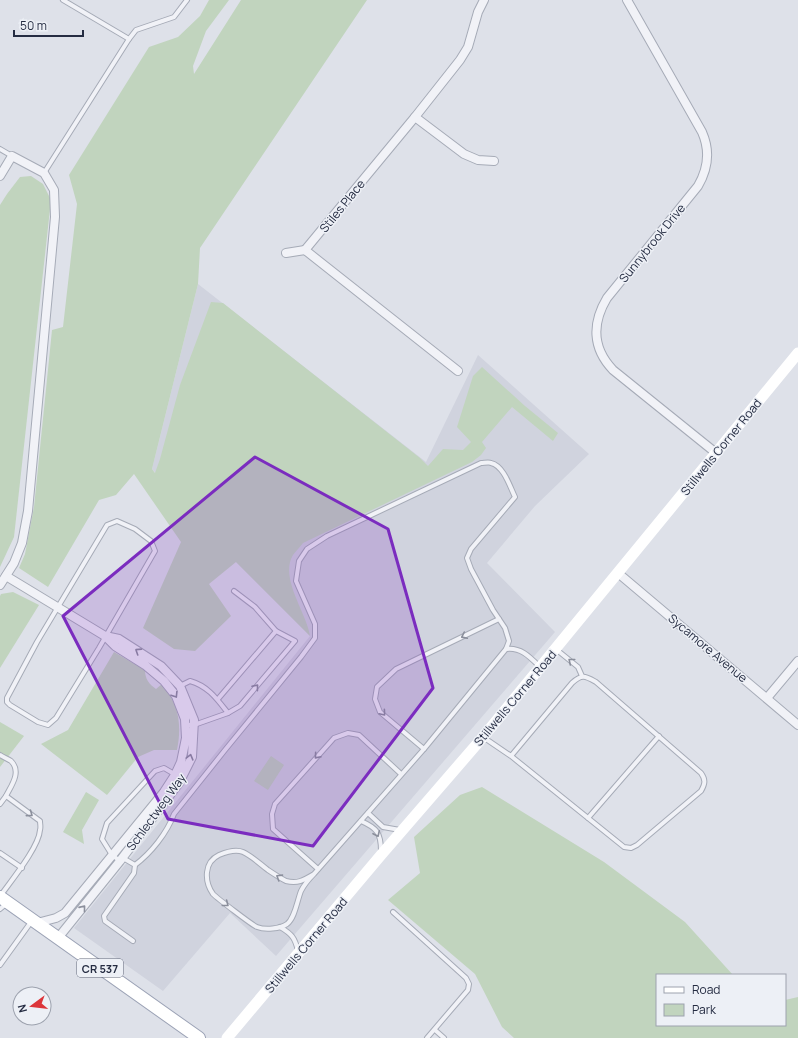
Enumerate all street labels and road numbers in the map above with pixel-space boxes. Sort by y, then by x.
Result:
street label: Stiles Place [315,176,369,236]
street label: Sunnybrook Drive [615,200,689,286]
street label: Stillwells Corner Road [677,395,765,499]
street label: Sycamore Avenue [665,610,751,686]
street label: Stillwells Corner Road [470,647,560,749]
street label: Schlectweg Way [122,770,190,854]
street label: Stillwells Corner Road [261,894,351,996]
road number: CR 537 [77,959,123,977]

